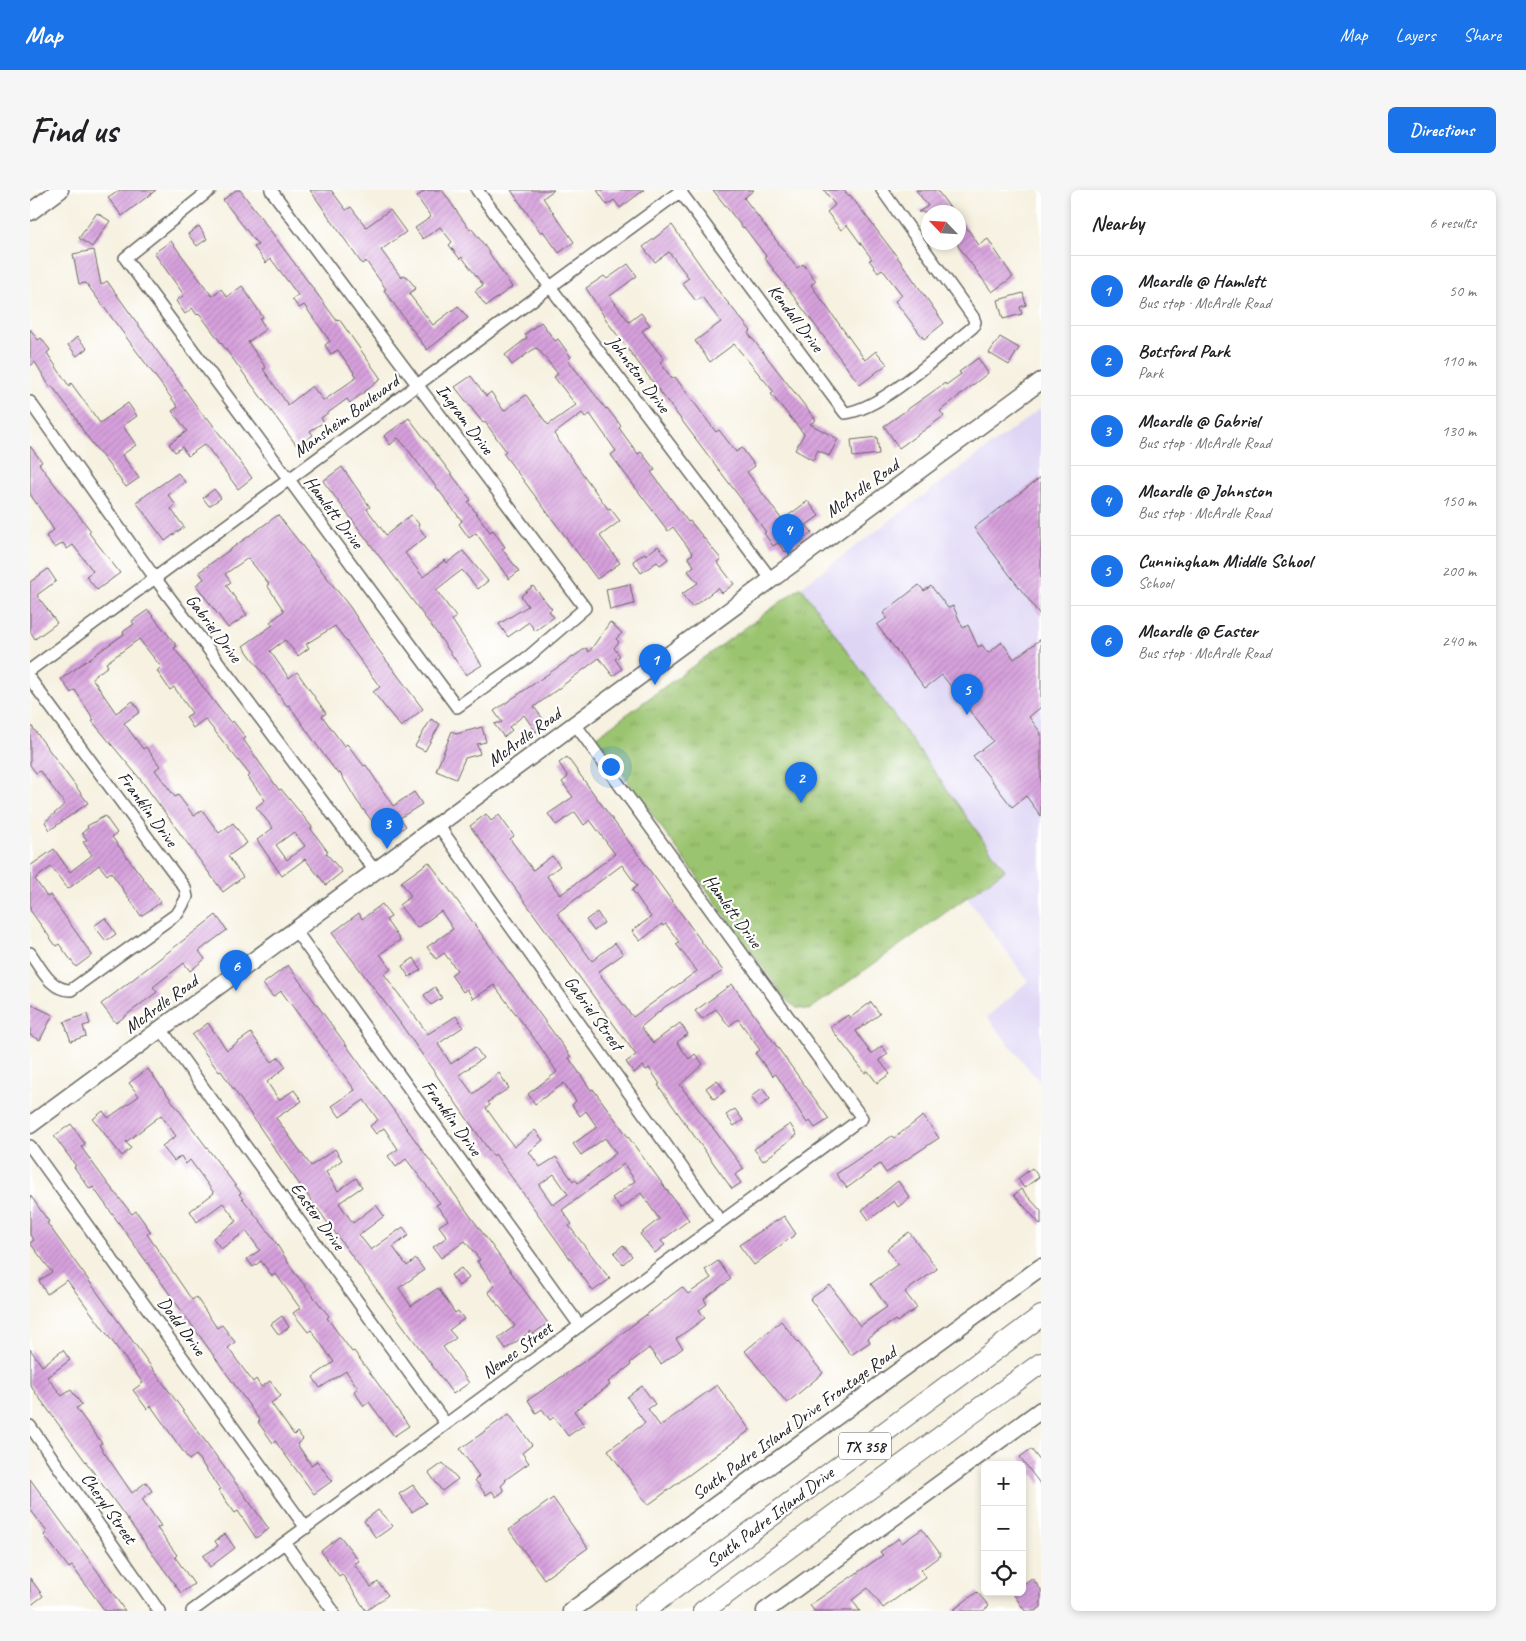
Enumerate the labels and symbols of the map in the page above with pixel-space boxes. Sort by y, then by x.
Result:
north arrow [921,205,966,250]
street label: Kendall Drive [763,280,829,357]
street label: Johnston Drive [602,330,676,418]
street label: Mansheim Boulevard [289,368,406,462]
street label: Ingram Drive [431,379,499,459]
street label: McArdle Road [821,452,905,522]
street label: Hamlett Drive [300,471,369,554]
pin: 4 [772,514,804,555]
street label: Gabriel Drive [181,589,248,667]
pin: 1 [639,644,671,685]
pin: 5 [951,674,983,715]
street label: McArdle Road [483,701,567,771]
your location [598,754,624,780]
pin: 2 [785,762,817,803]
street label: Franklin Drive [113,767,183,852]
pin: 3 [371,808,403,849]
street label: Hamlett Drive [699,870,768,953]
pin: 6 [220,950,252,991]
street label: McArdle Road [120,968,204,1038]
street label: Gabriel Street [560,971,630,1057]
street label: Franklin Drive [417,1076,487,1161]
street label: Easter Drive [286,1178,351,1255]
street label: Dodd Drive [153,1292,211,1361]
street label: Nemec Street [477,1316,558,1383]
street label: South Padre Island Drive Frontage Road [687,1340,903,1505]
road number: TX 358 [839,1432,891,1460]
street label: South Padre Island Drive [702,1461,839,1572]
street label: Cheryl Street [77,1468,143,1549]

